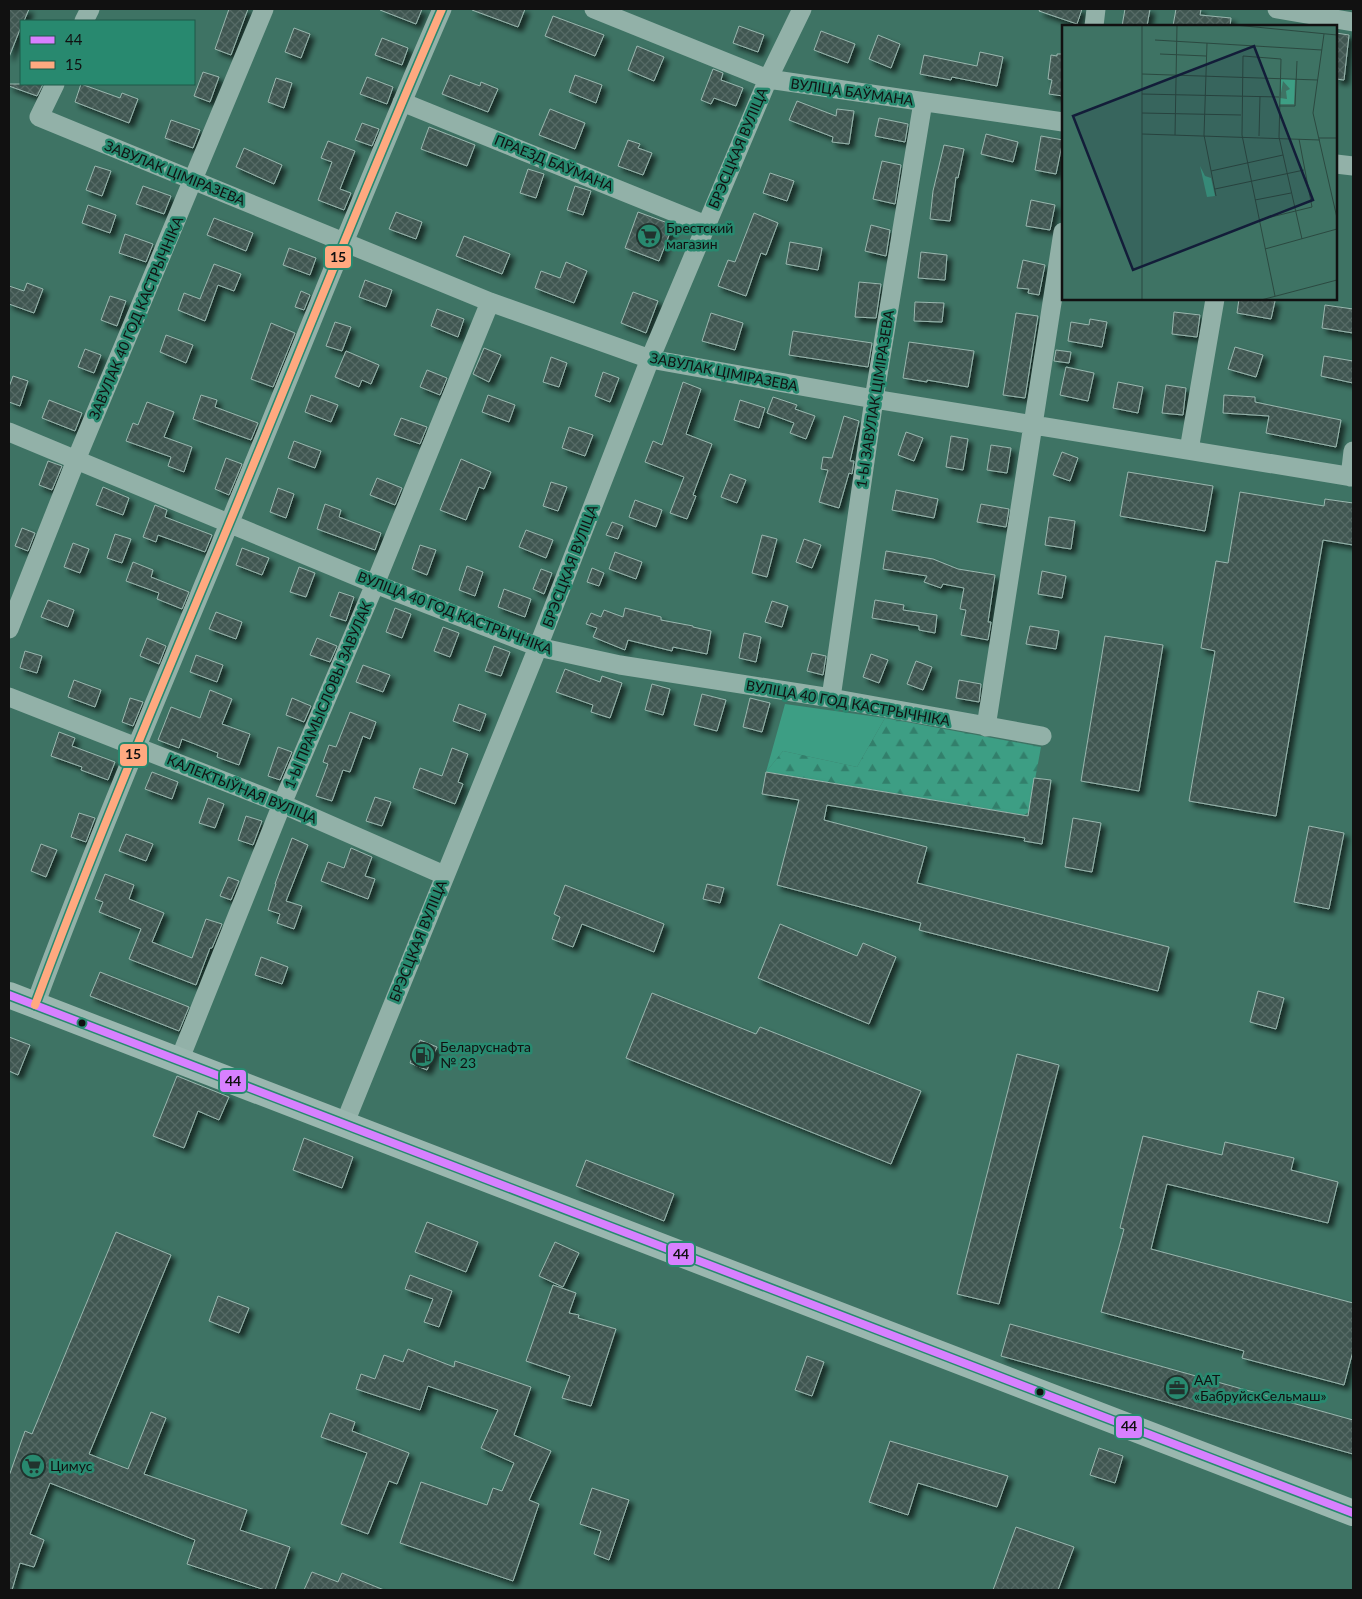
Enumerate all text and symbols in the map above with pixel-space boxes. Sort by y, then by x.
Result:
legend [20,20,195,85]
inset map [1062,25,1337,300]
text: 44 [65,30,83,48]
text: 15 [65,55,82,73]
street label: ВУЛІЦА БАЎМАНА [790,74,915,109]
street label: БРЭСЦКАЯ ВУЛІЦА [704,84,771,211]
street label: ПРАЕЗД БАЎМАНА [492,131,617,194]
street label: ЗАВУЛАК ЦІМІРАЗЕВА [102,137,249,209]
street label: ЗАВУЛАК 40 ГОД КАСТРЫЧНІКА [85,213,186,422]
place label: Брестский магазин [666,219,733,252]
supermarket icon: Брестский магазин [636,223,662,249]
line badge: 15 [324,245,352,269]
text: 15 [330,248,346,265]
street label: 1-Ы ЗАВУЛАК ЦІМІРАЗЕВА [852,308,897,489]
street label: ЗАВУЛАК ЦІМІРАЗЕВА [649,349,800,394]
street label: БРЭСЦКАЯ ВУЛІЦА [538,502,601,629]
street label: ВУЛІЦА 40 ГОД КАСТРЫЧНІКА [355,568,555,658]
street label: 1-Ы ПРАМЫСЛОВЫ ЗАВУЛАК [280,598,375,791]
street label: ВУЛІЦА 40 ГОД КАСТРЫЧНІКА [745,676,952,729]
line badge: 15 [119,743,148,767]
text: 15 [125,745,141,762]
street label: КАЛЕКТЫЎНАЯ ВУЛІЦА [165,751,320,827]
street label: БРЭСЦКАЯ ВУЛІЦА [385,877,450,1004]
unlabelled marker [77,1018,87,1028]
place label: Беларуснафта № 23 [440,1038,531,1071]
fuel station icon: Беларуснафта № 23 [410,1042,436,1068]
line badge: 44 [219,1069,247,1093]
text: 44 [225,1072,241,1089]
line badge: 44 [667,1242,695,1266]
text: 44 [673,1245,689,1262]
place label: ААТ «БабруйскСельмаш» [1194,1371,1327,1404]
office icon: ААТ «БабруйскСельмаш» [1164,1375,1190,1401]
unlabelled marker [1035,1387,1045,1397]
line badge: 44 [1115,1415,1143,1439]
text: 44 [1121,1417,1137,1434]
supermarket icon: Цимус [20,1453,46,1479]
place label: Цимус [50,1457,93,1474]

